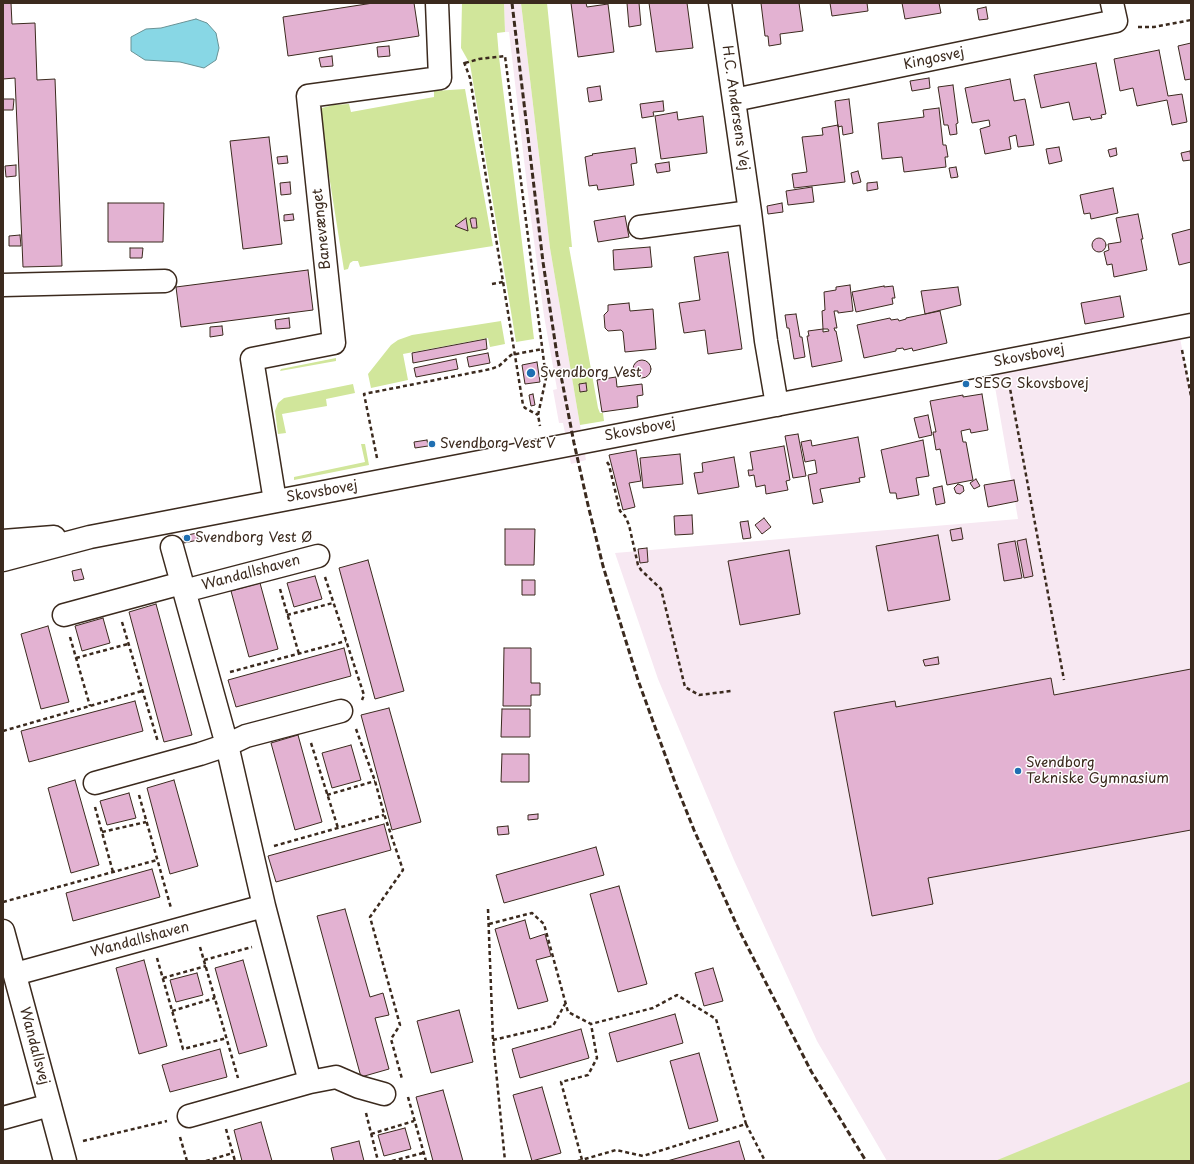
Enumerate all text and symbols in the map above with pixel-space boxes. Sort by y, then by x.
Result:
street label: H.C. Andersens Vej [718,44,752,172]
street label: Kingosvej [902,44,966,74]
street label: Banevænget [309,188,335,270]
street label: Skovsbovej [992,341,1066,371]
place label: Svendborg Vest [540,365,641,381]
marker: Svendborg Vest [525,367,537,379]
place label: SESG Skovsbovej [974,376,1089,392]
marker: SESG Skovsbovej [961,379,971,389]
street label: Skovsbovej [603,415,677,445]
place label: Svendborg Vest V [440,436,556,452]
marker: Svendborg Vest V [427,439,437,449]
street label: Skovsbovej [285,477,359,507]
place label: Svendborg Vest Ø [195,530,312,546]
marker: Svendborg Vest Ø [182,533,192,543]
street label: Wandallshaven [200,552,302,594]
place label: Svendborg Tekniske Gymnasium [1026,755,1169,788]
marker: Svendborg Tekniske Gymnasium [1013,766,1023,776]
street label: Wandallshaven [89,919,191,961]
street label: Wandallsvej [16,1005,52,1087]

